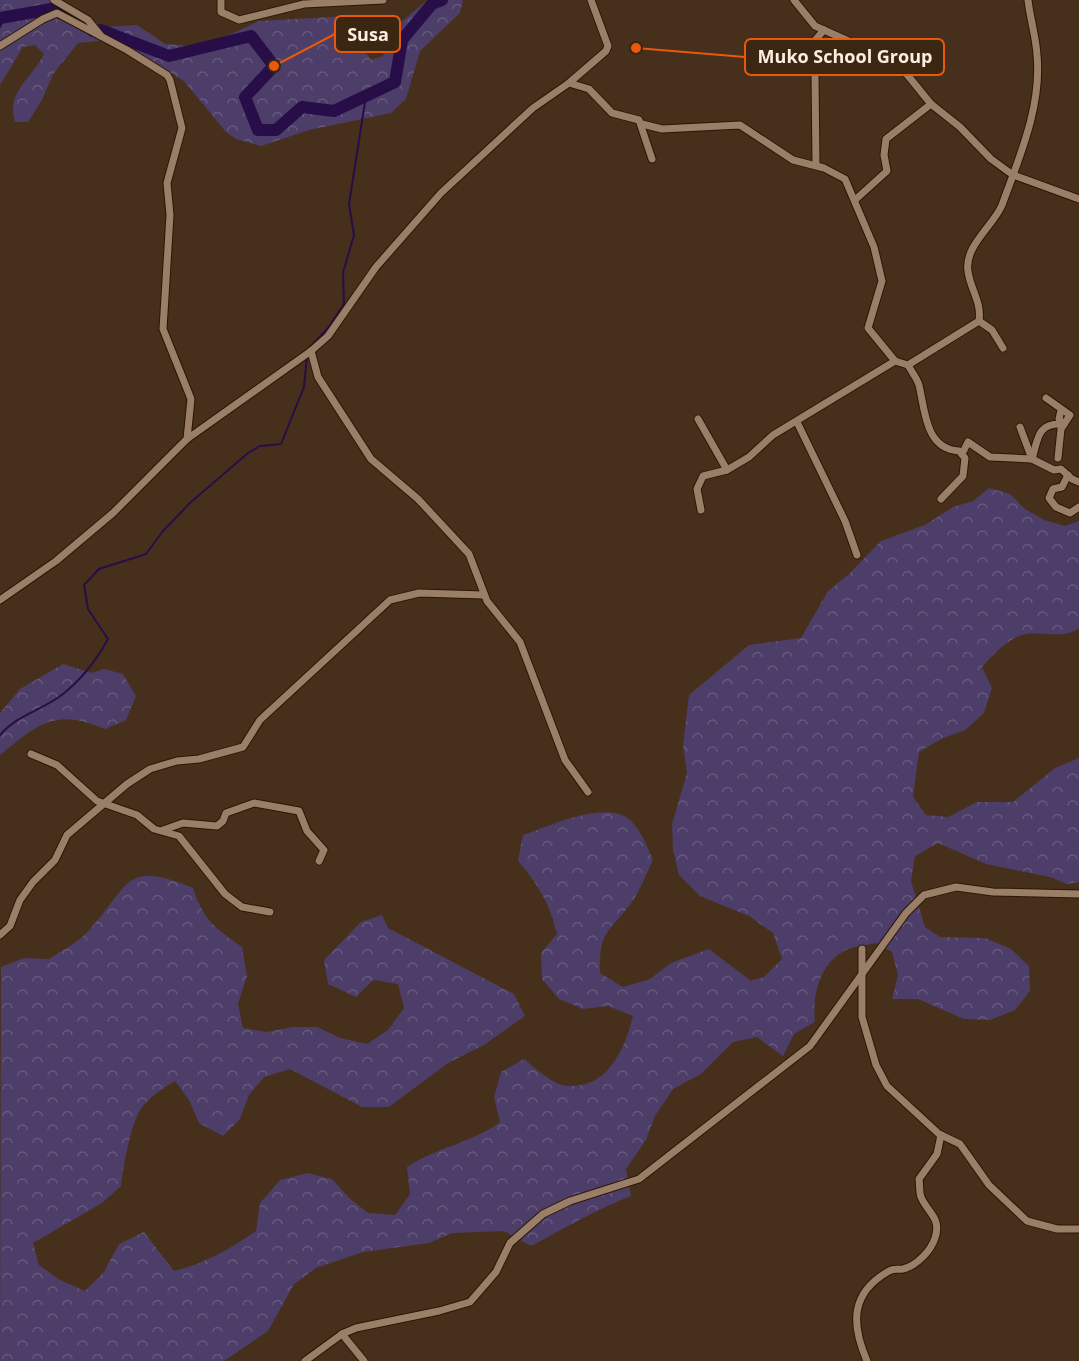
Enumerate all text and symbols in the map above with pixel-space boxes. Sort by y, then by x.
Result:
callout: Susa [335,16,400,52]
text: Susa [347,22,389,46]
callout: Muko School Group [745,39,944,75]
text: Muko School Group [758,44,932,68]

